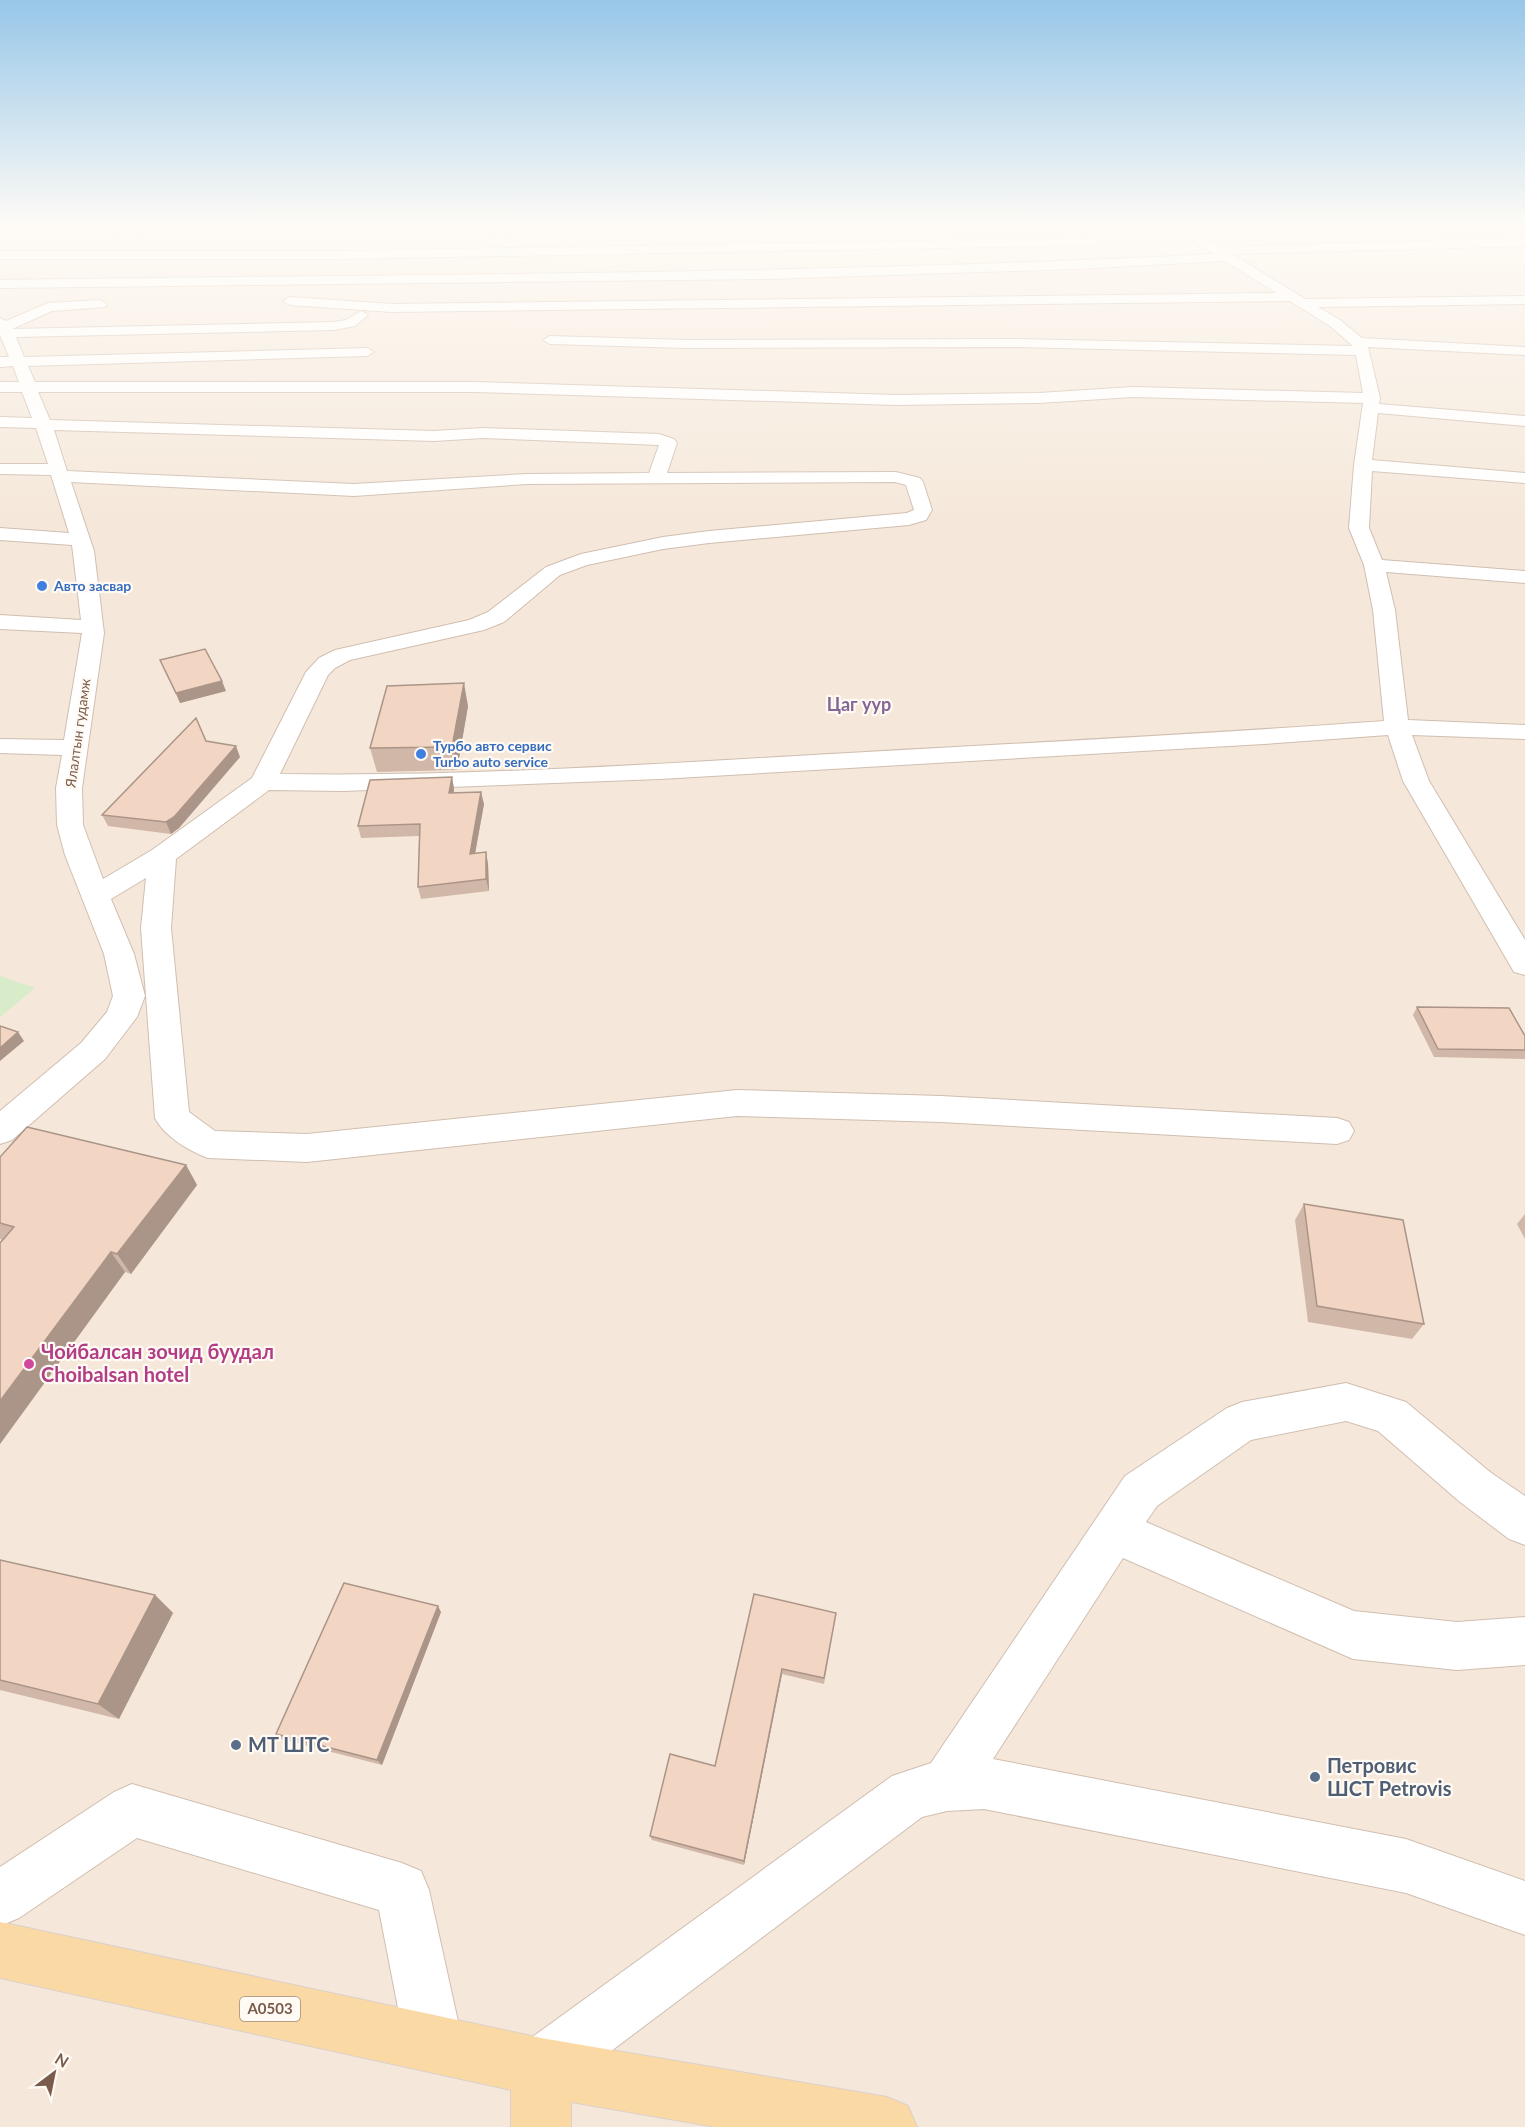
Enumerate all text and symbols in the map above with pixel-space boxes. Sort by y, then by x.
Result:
place label: Авто засвар [53,577,131,594]
marker: Авто засвар [35,579,49,593]
street label: Ялалтын гудамж [61,677,94,790]
district label: Цаг уур [827,693,891,715]
place label: Турбо авто сервис Turbo auto service [433,737,552,770]
marker: Турбо авто сервис Turbo auto service [414,747,428,761]
place label: Чойбалсан зочид буудал Choibalsan hotel [41,1339,274,1386]
marker: Чойбалсан зочид буудал Choibalsan hotel [22,1357,36,1371]
place label: MT ШТС [248,1732,330,1756]
marker: MT ШТС [229,1738,243,1752]
place label: Петровис ШСТ Petrovis [1327,1753,1452,1800]
marker: Петровис ШСТ Petrovis [1308,1770,1322,1784]
road number: A0503 [240,1997,300,2021]
north arrow [24,2043,84,2103]
text: N [52,2049,72,2071]

